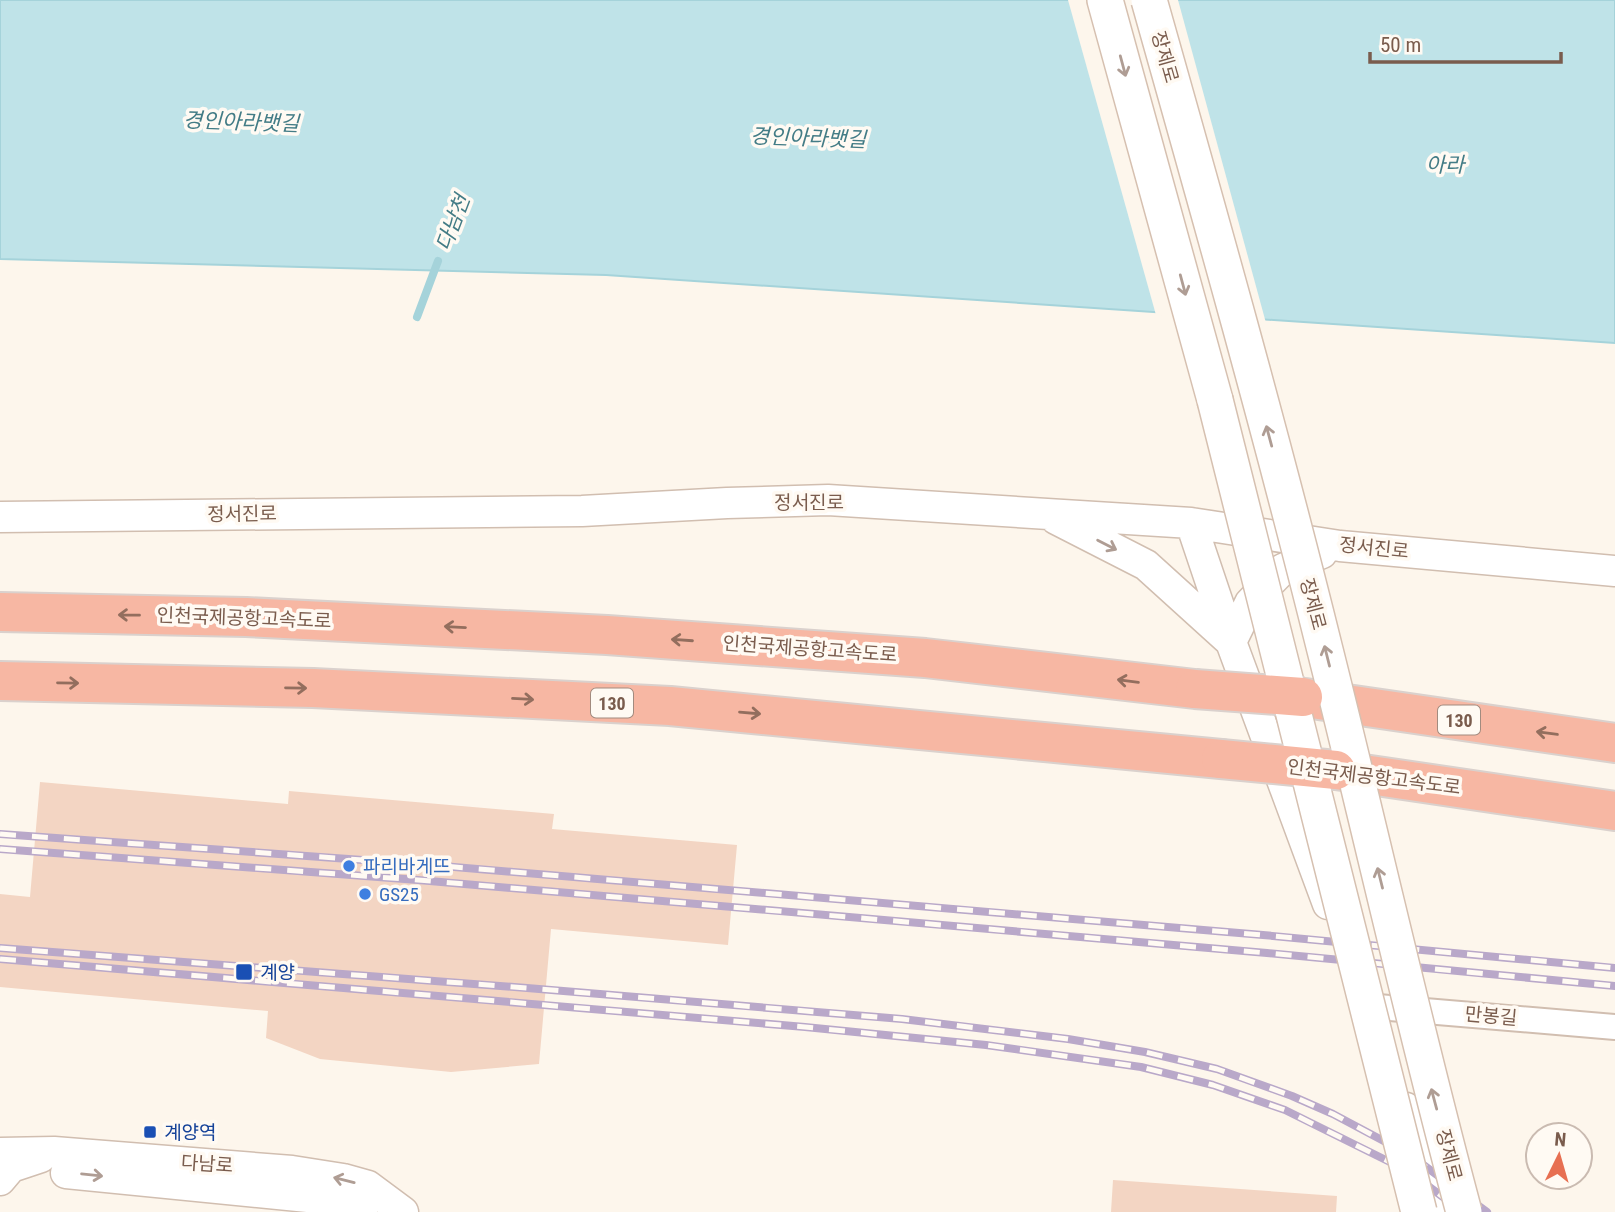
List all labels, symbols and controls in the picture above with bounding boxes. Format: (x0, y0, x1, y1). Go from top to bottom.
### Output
scale bar (1370, 21, 1561, 65)
street label: 장제로 (1147, 29, 1183, 85)
text: 50 m (1380, 33, 1421, 57)
one-way arrow (1117, 54, 1130, 77)
water label: 경인아라뱃길 (183, 108, 301, 136)
water label: 경인아라뱃길 (750, 124, 868, 152)
water label: 아라 (1426, 153, 1467, 177)
water label: 다남천 (431, 189, 476, 254)
one-way arrow (1178, 274, 1191, 296)
one-way arrow (1262, 426, 1275, 448)
street label: 정서진로 (774, 491, 844, 514)
street label: 정서진로 (207, 502, 277, 526)
street label: 정서진로 (1338, 533, 1410, 563)
one-way arrow (1096, 539, 1117, 553)
street label: 장제로 (1295, 576, 1331, 632)
street label: 인천국제공항고속도로 (156, 603, 332, 633)
one-way arrow (118, 608, 141, 621)
one-way arrow (443, 621, 466, 634)
street label: 인천국제공항고속도로 (722, 631, 898, 667)
one-way arrow (671, 633, 693, 646)
one-way arrow (1320, 646, 1333, 668)
one-way arrow (1117, 674, 1140, 687)
one-way arrow (56, 676, 79, 689)
one-way arrow (284, 681, 307, 694)
road number: 130 (591, 688, 633, 718)
one-way arrow (511, 692, 534, 705)
road number: 130 (1438, 706, 1480, 734)
one-way arrow (738, 707, 761, 720)
one-way arrow (1537, 726, 1559, 739)
street label: 인천국제공항고속도로 (1286, 755, 1462, 799)
place label: 파리바게뜨 (363, 855, 450, 878)
marker: 파리바게뜨 (341, 858, 357, 874)
one-way arrow (1373, 867, 1386, 890)
place label: GS25 (379, 883, 419, 906)
marker: GS25 (357, 886, 373, 902)
place label: 계양 (260, 961, 295, 984)
marker: 계양 (234, 962, 254, 982)
street label: 만봉길 (1464, 1002, 1518, 1030)
one-way arrow (1427, 1088, 1440, 1111)
place label: 계양역 (164, 1121, 216, 1144)
north arrow (1524, 1121, 1594, 1191)
marker: 계양역 (142, 1124, 158, 1140)
street label: 장제로 (1431, 1127, 1467, 1183)
text: N (1554, 1128, 1567, 1152)
street label: 다남로 (180, 1151, 234, 1177)
one-way arrow (80, 1169, 103, 1182)
one-way arrow (334, 1173, 356, 1186)

